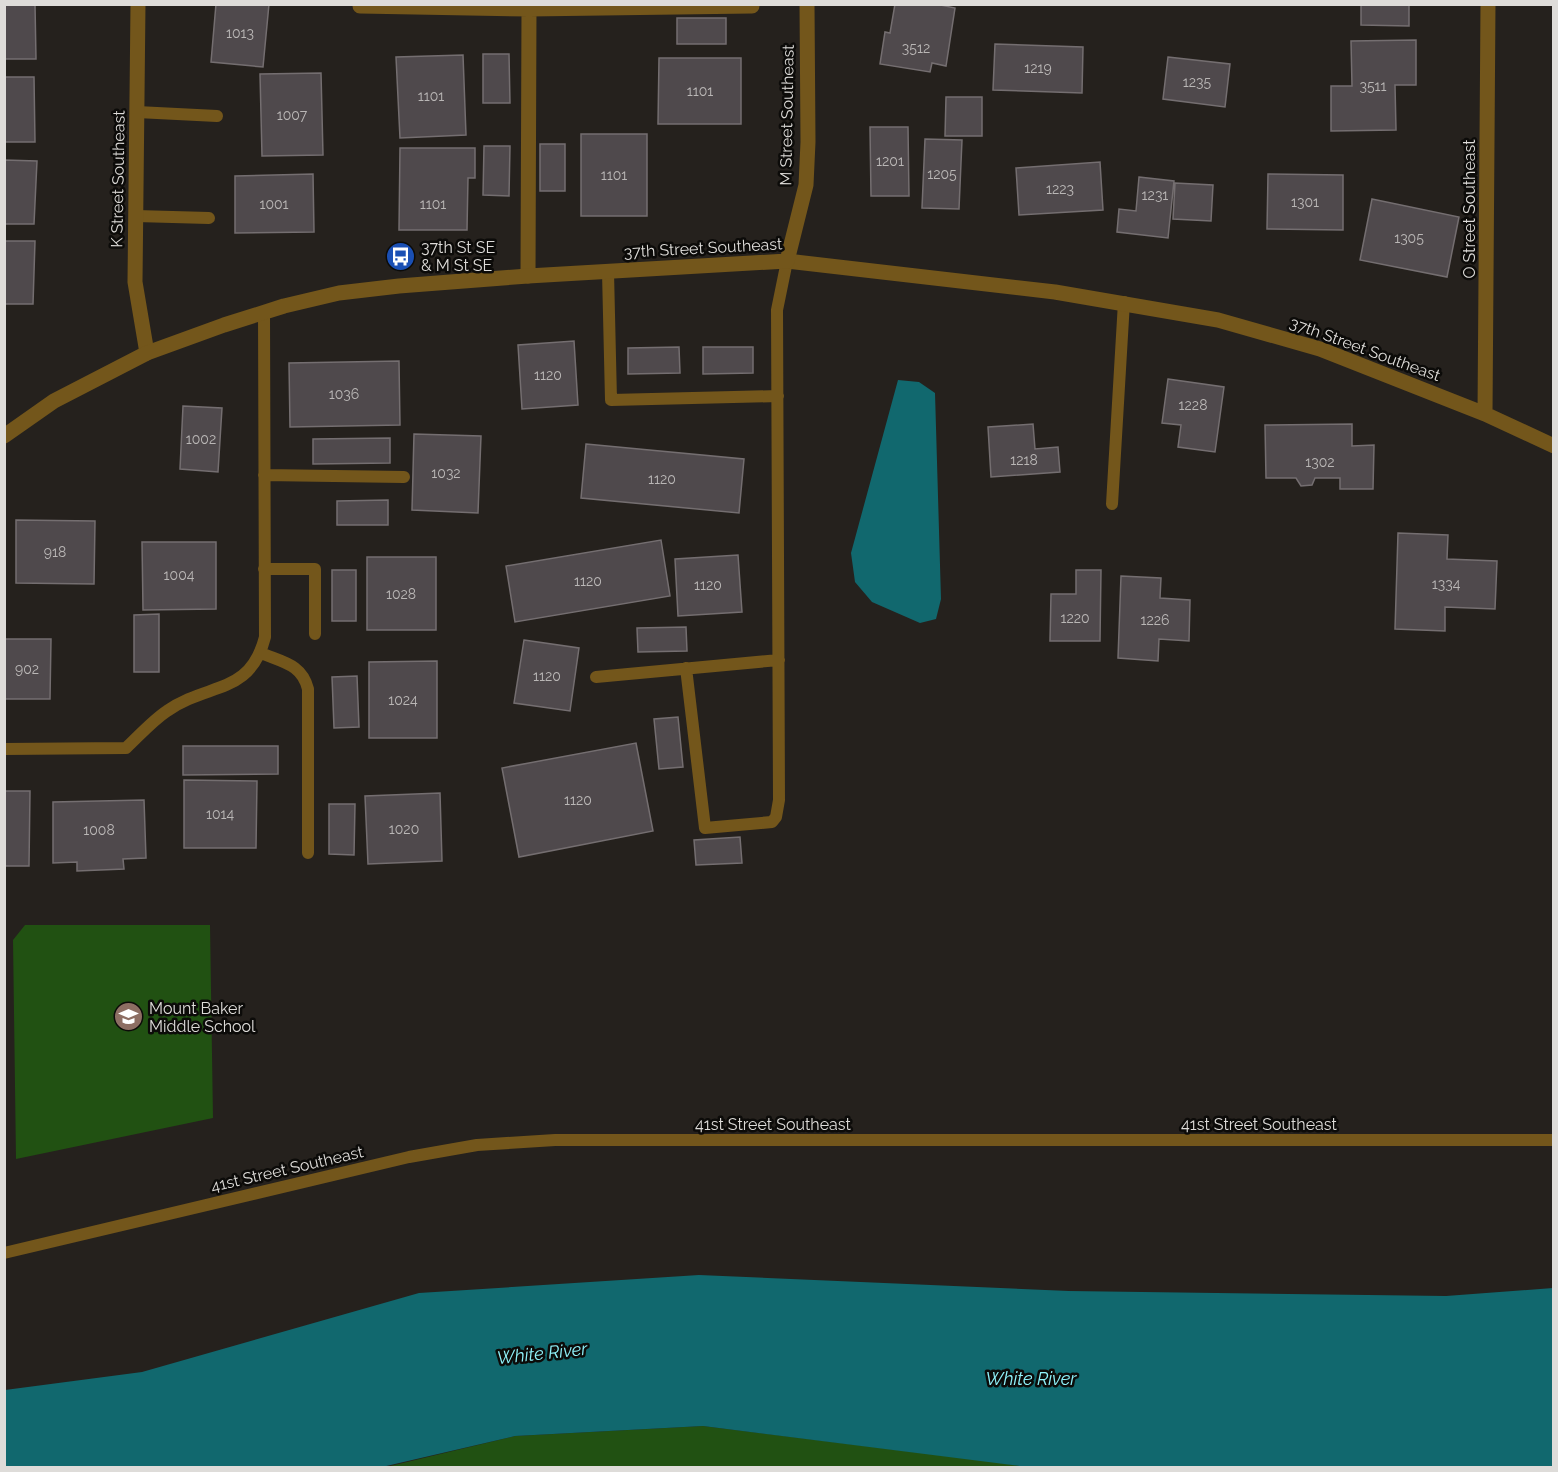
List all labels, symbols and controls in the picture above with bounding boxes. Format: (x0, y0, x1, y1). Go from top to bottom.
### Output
house number: 1013 (226, 25, 254, 41)
house number: 3512 (902, 40, 930, 56)
street label: M Street Southeast (776, 44, 798, 186)
house number: 1219 (1024, 60, 1052, 76)
house number: 1235 (1183, 74, 1212, 90)
house number: 3511 (1359, 78, 1387, 94)
house number: 1101 (687, 83, 713, 99)
house number: 1101 (418, 88, 444, 104)
house number: 1007 (277, 107, 308, 123)
street label: K Street Southeast (107, 110, 129, 248)
street label: O Street Southeast (1460, 139, 1479, 279)
house number: 1201 (876, 153, 904, 169)
house number: 1205 (927, 166, 957, 182)
house number: 1101 (601, 167, 627, 183)
house number: 1223 (1046, 181, 1074, 197)
house number: 1231 (1142, 187, 1168, 203)
house number: 1301 (1291, 194, 1319, 210)
house number: 1001 (259, 196, 289, 212)
house number: 1101 (420, 196, 446, 212)
house number: 1305 (1394, 230, 1424, 246)
street label: 37th Street Southeast (623, 234, 783, 262)
place label: 37th St SE & M St SE (421, 238, 496, 275)
bus stop icon: 37th St SE & M St SE (384, 240, 416, 272)
street label: 37th Street Southeast (1287, 313, 1443, 385)
house number: 1120 (534, 367, 562, 383)
house number: 1036 (329, 386, 359, 402)
house number: 1228 (1179, 397, 1207, 413)
house number: 1002 (186, 431, 216, 447)
house number: 1218 (1010, 452, 1038, 468)
house number: 1302 (1305, 454, 1335, 470)
house number: 1032 (431, 465, 461, 481)
house number: 1120 (648, 471, 676, 487)
house number: 918 (44, 544, 66, 560)
house number: 1004 (164, 567, 195, 583)
house number: 1120 (574, 573, 602, 589)
house number: 1334 (1432, 576, 1461, 592)
house number: 1120 (694, 577, 722, 593)
house number: 1028 (386, 586, 416, 602)
house number: 1220 (1060, 610, 1090, 626)
house number: 1226 (1140, 612, 1170, 628)
house number: 902 (15, 661, 39, 677)
house number: 1120 (533, 668, 561, 684)
house number: 1024 (388, 692, 418, 708)
house number: 1120 (564, 792, 592, 808)
house number: 1014 (206, 806, 234, 822)
house number: 1020 (389, 821, 419, 837)
house number: 1008 (83, 822, 115, 838)
place label: Mount Baker Middle School (149, 999, 256, 1036)
school or university icon: Mount Baker Middle School (112, 1001, 144, 1033)
street label: 41st Street Southeast (695, 1115, 852, 1134)
street label: 41st Street Southeast (1181, 1115, 1338, 1134)
street label: 41st Street Southeast (209, 1142, 366, 1196)
water label: White River (496, 1338, 589, 1368)
water label: White River (985, 1368, 1077, 1389)

